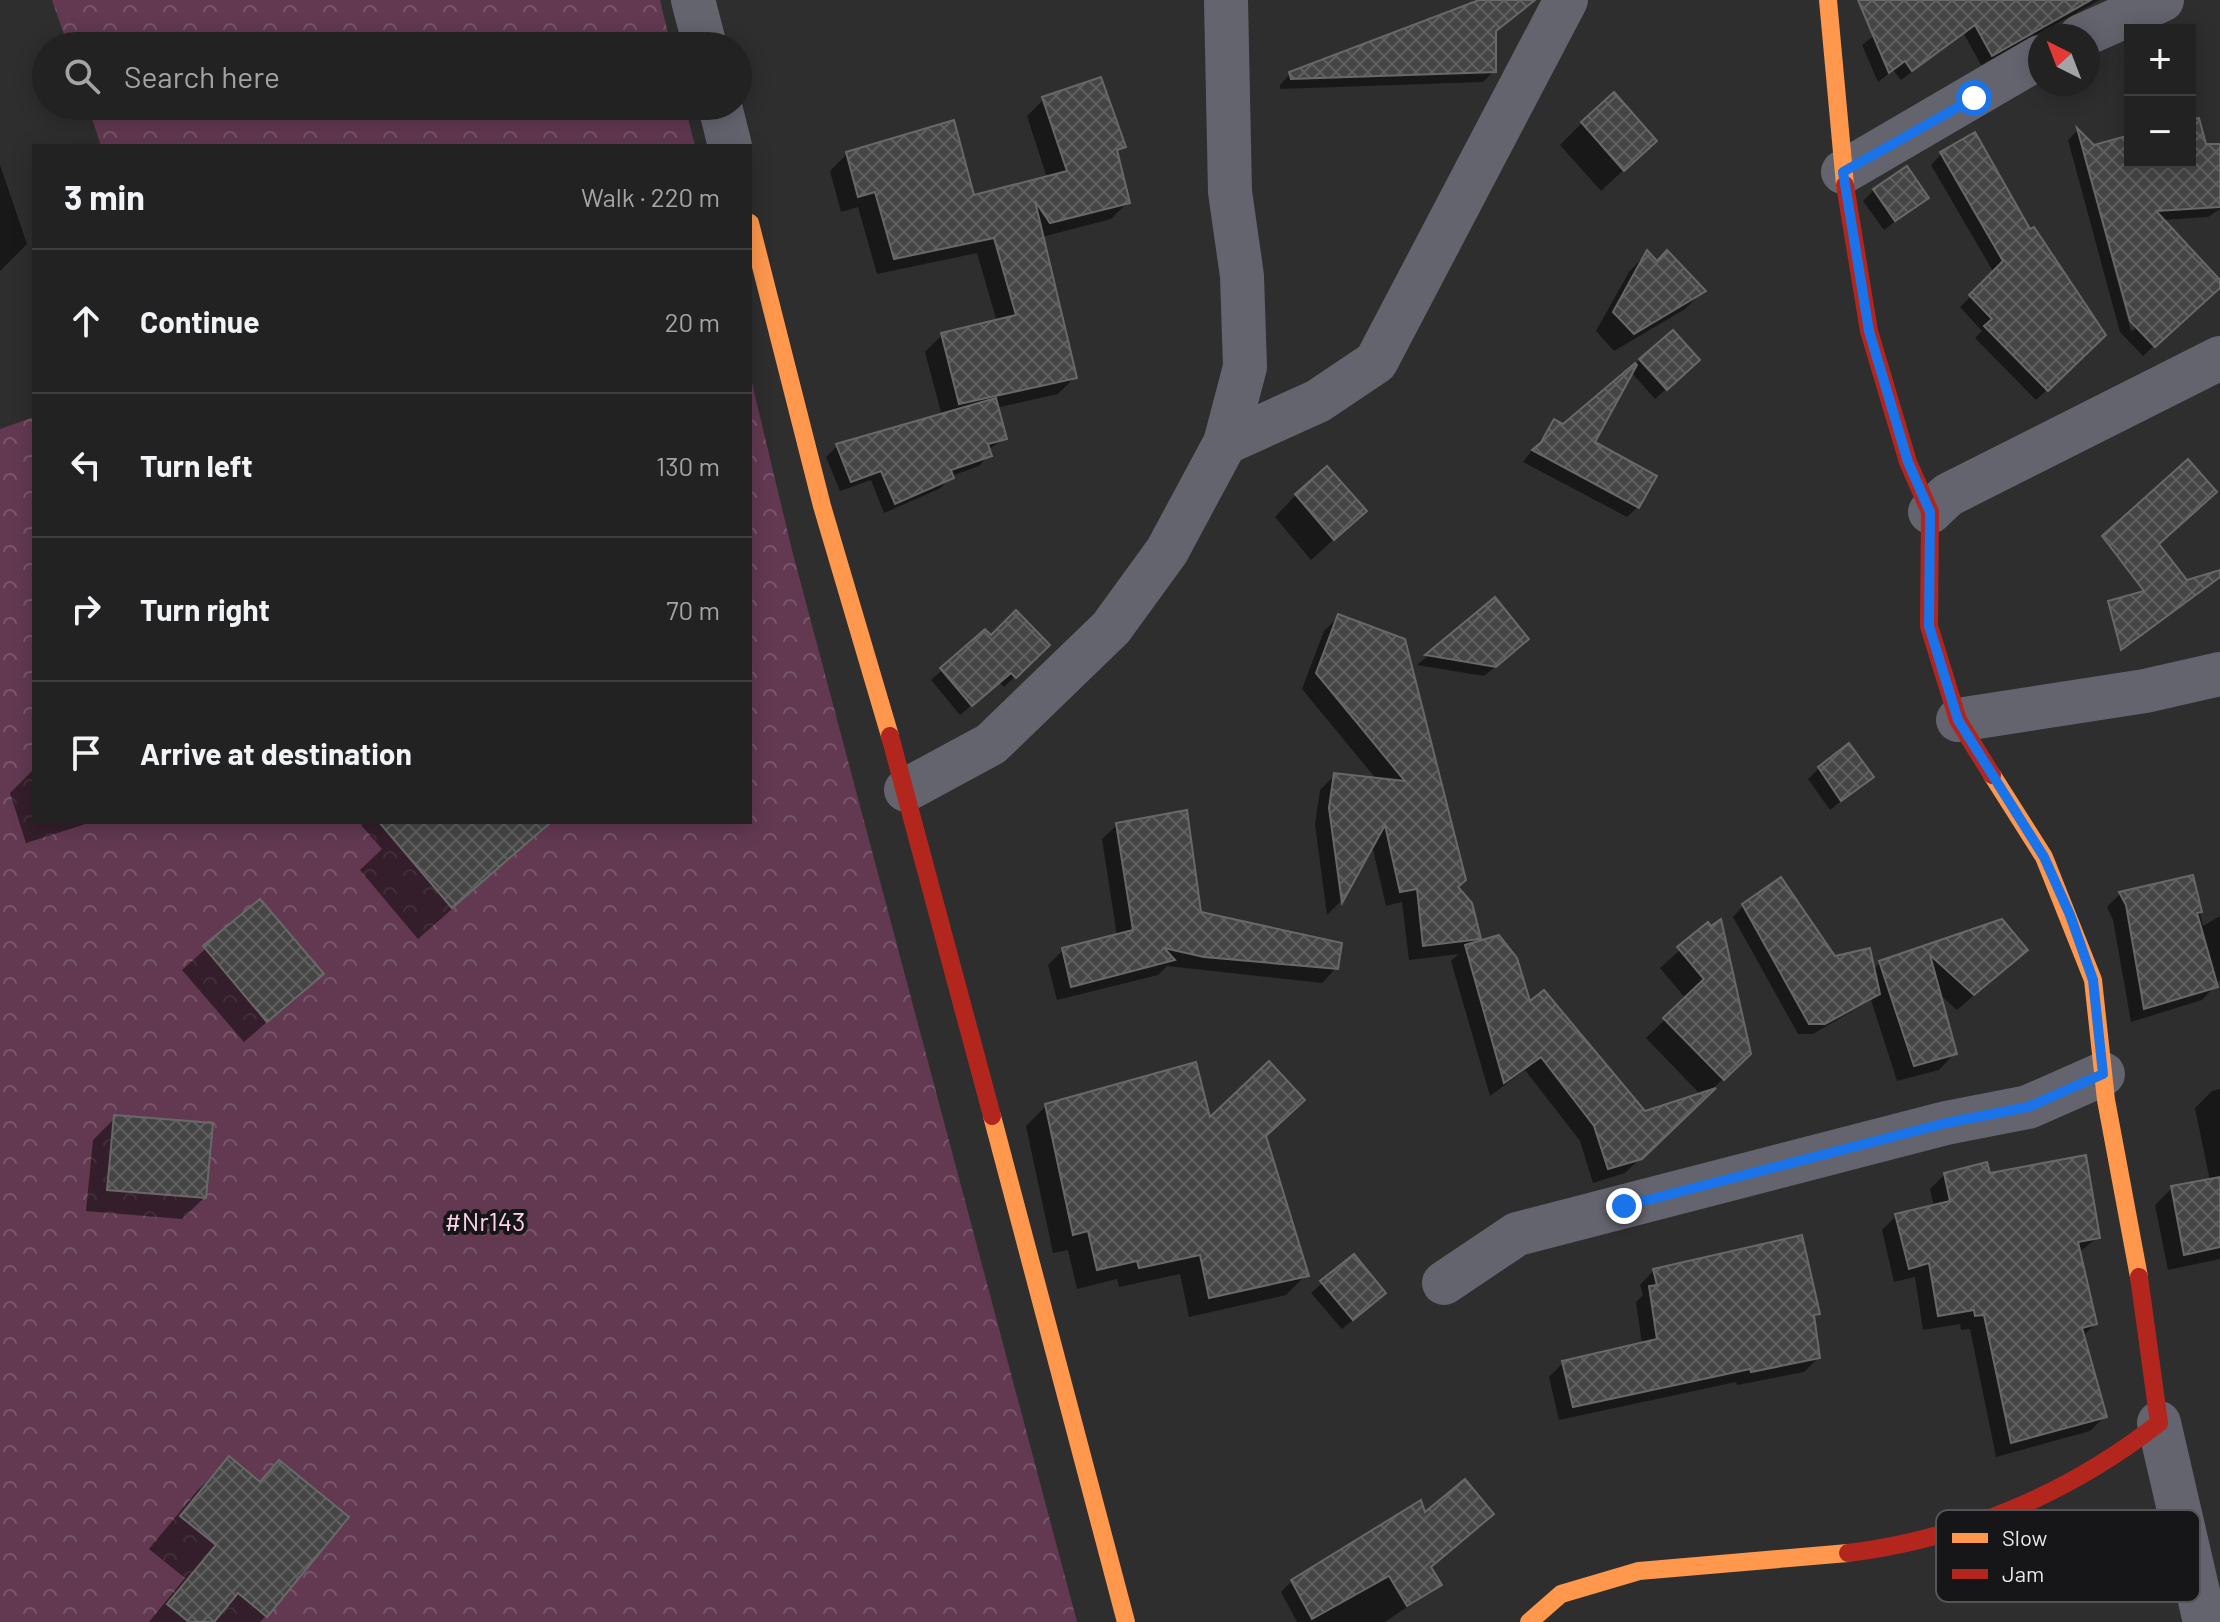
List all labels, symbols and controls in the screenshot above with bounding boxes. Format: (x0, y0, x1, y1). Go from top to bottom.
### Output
north arrow (2028, 24, 2100, 96)
map controls (2124, 24, 2196, 168)
button: + (2124, 24, 2196, 96)
search box (32, 32, 752, 120)
icon: search (60, 54, 104, 98)
text: Search here (124, 58, 280, 94)
route start (1956, 80, 1992, 116)
button: − (2124, 96, 2196, 168)
text: 3 min (64, 176, 145, 217)
text: Walk · 220 m (581, 181, 720, 212)
icon: ahead (64, 299, 108, 343)
text: Continue (140, 303, 260, 339)
text: 20 m (665, 306, 720, 337)
icon: left (64, 443, 108, 487)
text: Turn left (140, 447, 253, 483)
text: 130 m (656, 450, 720, 481)
icon: right (64, 587, 108, 631)
text: Turn right (140, 591, 270, 627)
text: 70 m (666, 594, 720, 625)
icon: arrive (64, 731, 108, 775)
text: Arrive at destination (140, 735, 412, 771)
route end (1606, 1188, 1642, 1224)
park label: #Nr143 (445, 1205, 526, 1236)
legend (1936, 1510, 2200, 1602)
text: Slow (2002, 1524, 2047, 1550)
text: Jam (2002, 1560, 2044, 1586)

